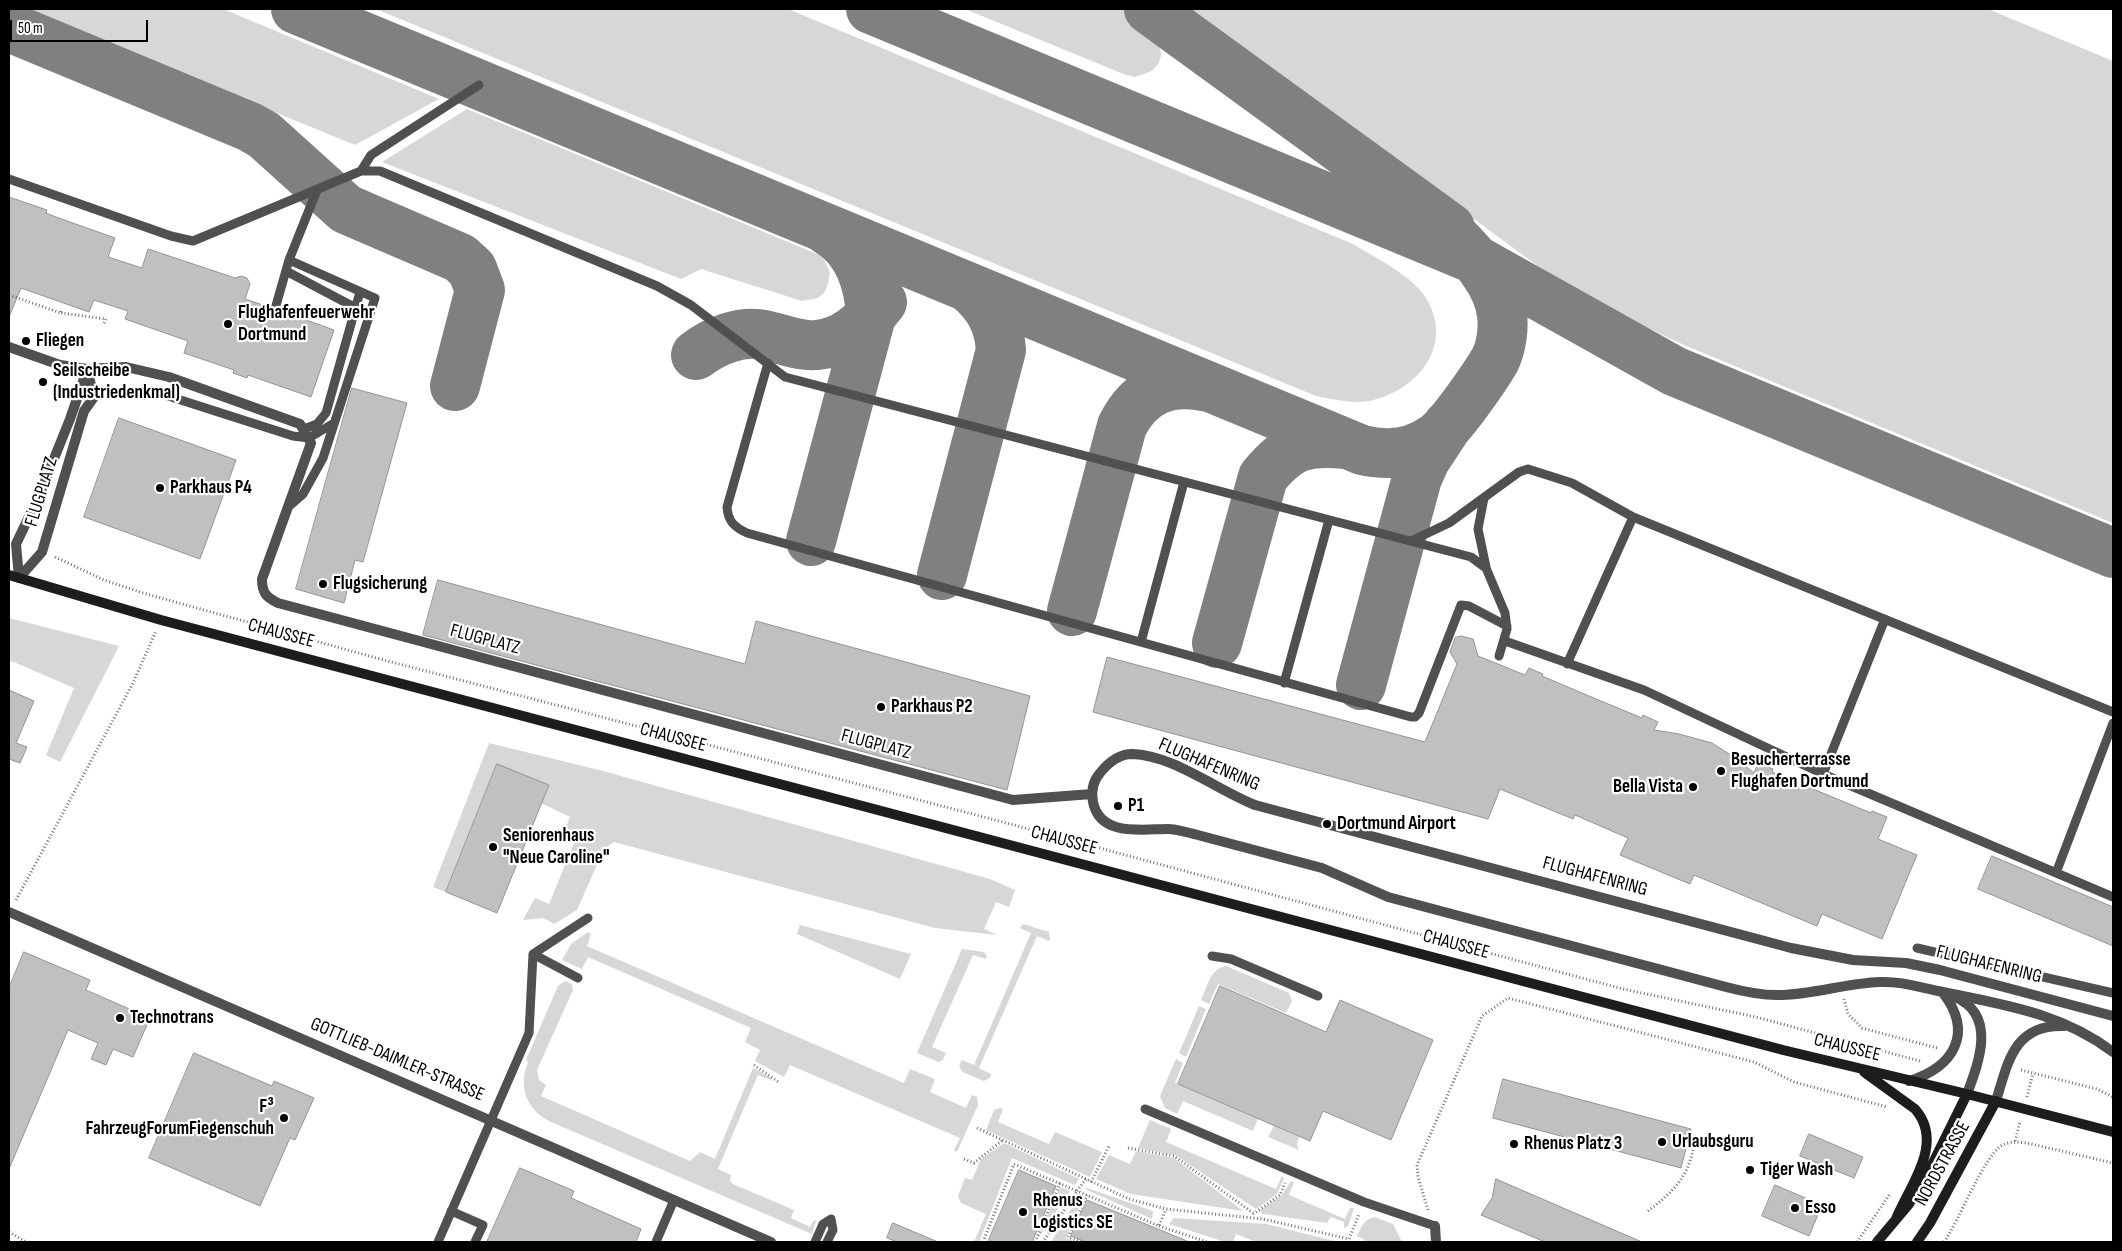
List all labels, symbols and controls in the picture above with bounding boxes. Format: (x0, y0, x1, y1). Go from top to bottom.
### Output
scale bar (12, 10, 150, 42)
text: 50 m (18, 19, 43, 38)
place label: Flughafenfeuerwehr Dortmund (238, 302, 375, 346)
marker: Flughafenfeuerwehr Dortmund (222, 318, 234, 330)
place label: Fliegen (36, 330, 84, 352)
marker: Fliegen (20, 335, 32, 347)
place label: Seilscheibe (Industriedenkmal) (53, 360, 180, 404)
marker: Seilscheibe (Industriedenkmal) (37, 376, 49, 388)
street label: FLUGPLATZ (21, 455, 63, 529)
place label: Parkhaus P4 (170, 477, 252, 499)
marker: Parkhaus P4 (154, 482, 166, 494)
place label: Flugsicherung (333, 573, 427, 595)
marker: Flugsicherung (317, 578, 329, 590)
street label: CHAUSSEE (245, 614, 317, 654)
street label: FLUGPLATZ (448, 620, 522, 660)
place label: Parkhaus P2 (891, 696, 973, 718)
marker: Parkhaus P2 (875, 701, 887, 713)
street label: CHAUSSEE (637, 718, 709, 758)
street label: FLUGPLATZ (839, 725, 913, 765)
street label: FLUGHAFENRING (1155, 733, 1263, 797)
place label: Besucherterrasse Flughafen Dortmund (1731, 749, 1869, 793)
marker: Besucherterrasse Flughafen Dortmund (1715, 765, 1727, 777)
place label: Bella Vista (1613, 776, 1683, 798)
marker: Bella Vista (1687, 781, 1699, 793)
place label: P1 (1128, 795, 1144, 817)
marker: P1 (1112, 800, 1124, 812)
place label: Dortmund Airport (1337, 813, 1456, 835)
marker: Dortmund Airport (1321, 818, 1333, 830)
street label: CHAUSSEE (1028, 821, 1100, 861)
place label: Seniorenhaus "Neue Caroline" (503, 825, 610, 869)
marker: Seniorenhaus "Neue Caroline" (487, 841, 499, 853)
street label: FLUGHAFENRING (1540, 852, 1650, 902)
street label: CHAUSSEE (1420, 925, 1492, 965)
street label: FLUGHAFENRING (1934, 941, 2044, 989)
place label: Technotrans (130, 1007, 214, 1029)
marker: Technotrans (114, 1012, 126, 1024)
street label: GOTTLIEB-DAIMLER-STRASSE (307, 1013, 487, 1107)
street label: CHAUSSEE (1811, 1029, 1883, 1067)
place label: F³ FahrzeugForumFiegenschuh (86, 1096, 274, 1140)
marker: F³ FahrzeugForumFiegenschuh (278, 1112, 290, 1124)
street label: NORDSTRASSE (1910, 1118, 1976, 1210)
place label: Urlaubsguru (1672, 1131, 1754, 1153)
place label: Rhenus Platz 3 (1524, 1133, 1622, 1155)
marker: Urlaubsguru (1656, 1136, 1668, 1148)
marker: Rhenus Platz 3 (1508, 1138, 1520, 1150)
place label: Tiger Wash (1760, 1159, 1833, 1181)
marker: Tiger Wash (1744, 1164, 1756, 1176)
place label: Rhenus Logistics SE (1033, 1190, 1113, 1234)
place label: Esso (1805, 1197, 1836, 1219)
marker: Esso (1789, 1202, 1801, 1214)
marker: Rhenus Logistics SE (1017, 1206, 1029, 1218)

